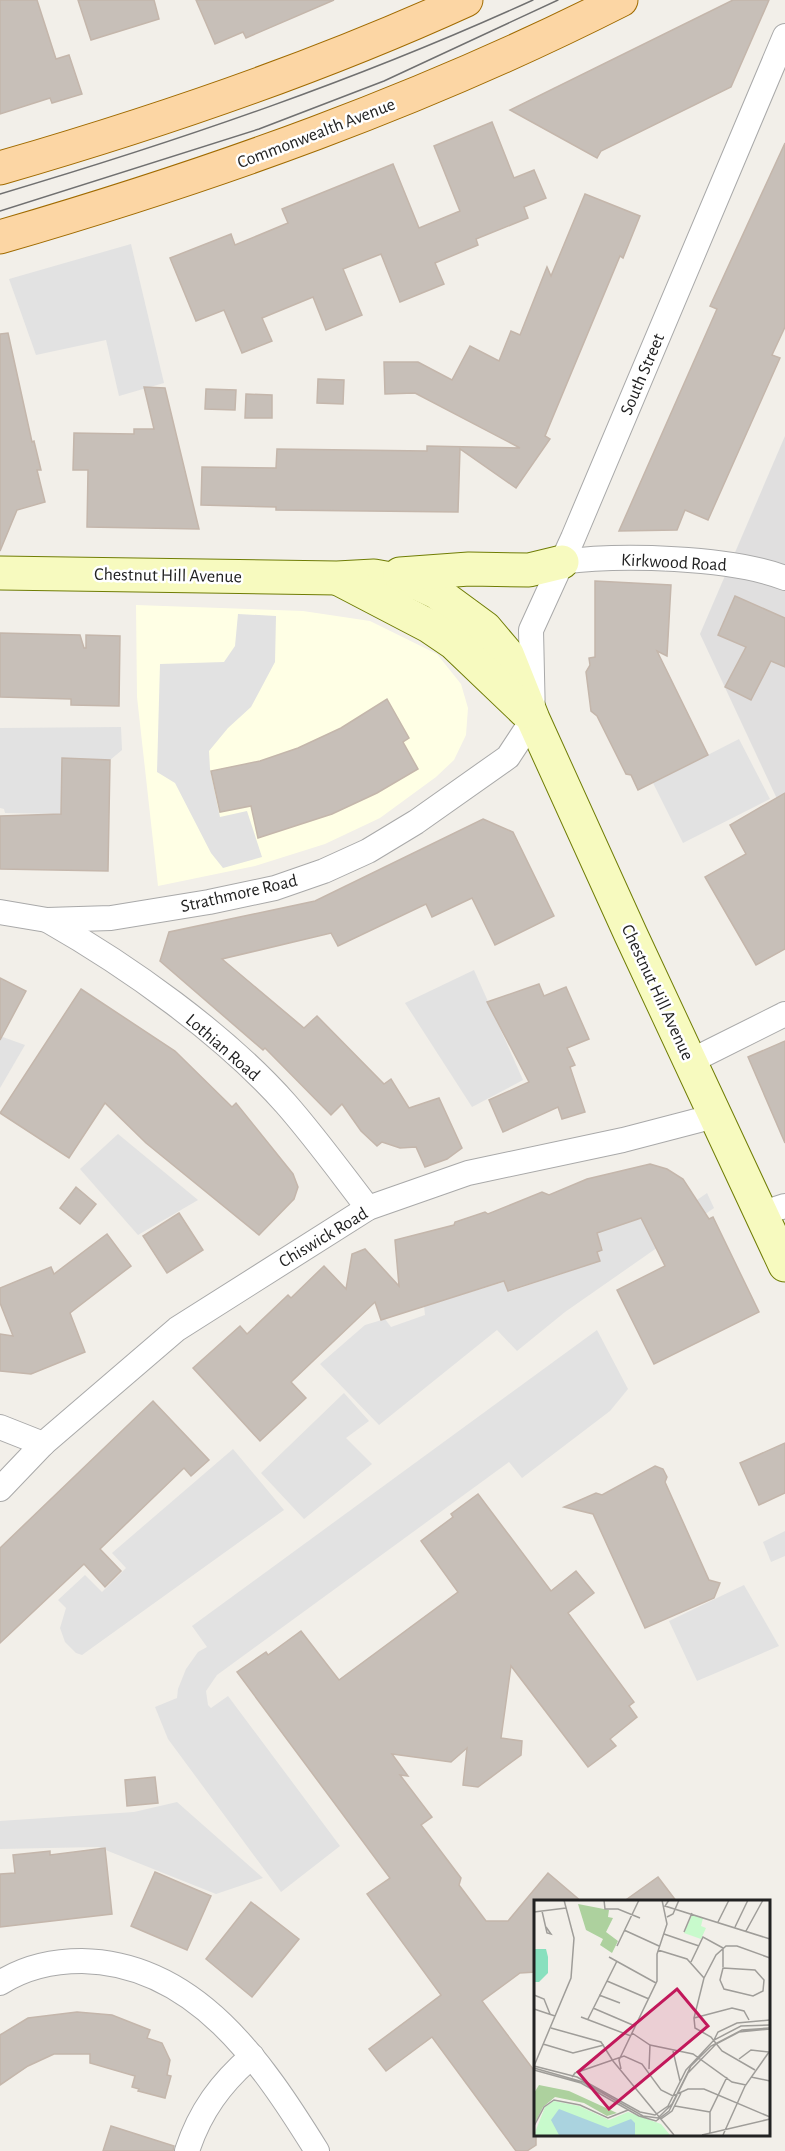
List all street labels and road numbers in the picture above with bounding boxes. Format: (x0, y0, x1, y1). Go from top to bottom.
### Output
street label: Commonwealth Avenue (235, 96, 398, 172)
street label: South Street (618, 331, 668, 418)
street label: Kirkwood Road (621, 551, 727, 575)
street label: Chestnut Hill Avenue (94, 566, 242, 586)
street label: Strathmore Road (179, 872, 299, 916)
street label: Chestnut Hill Avenue (618, 922, 696, 1063)
street label: Lothian Road (182, 1011, 263, 1085)
street label: Chiswick Road (276, 1204, 371, 1271)

